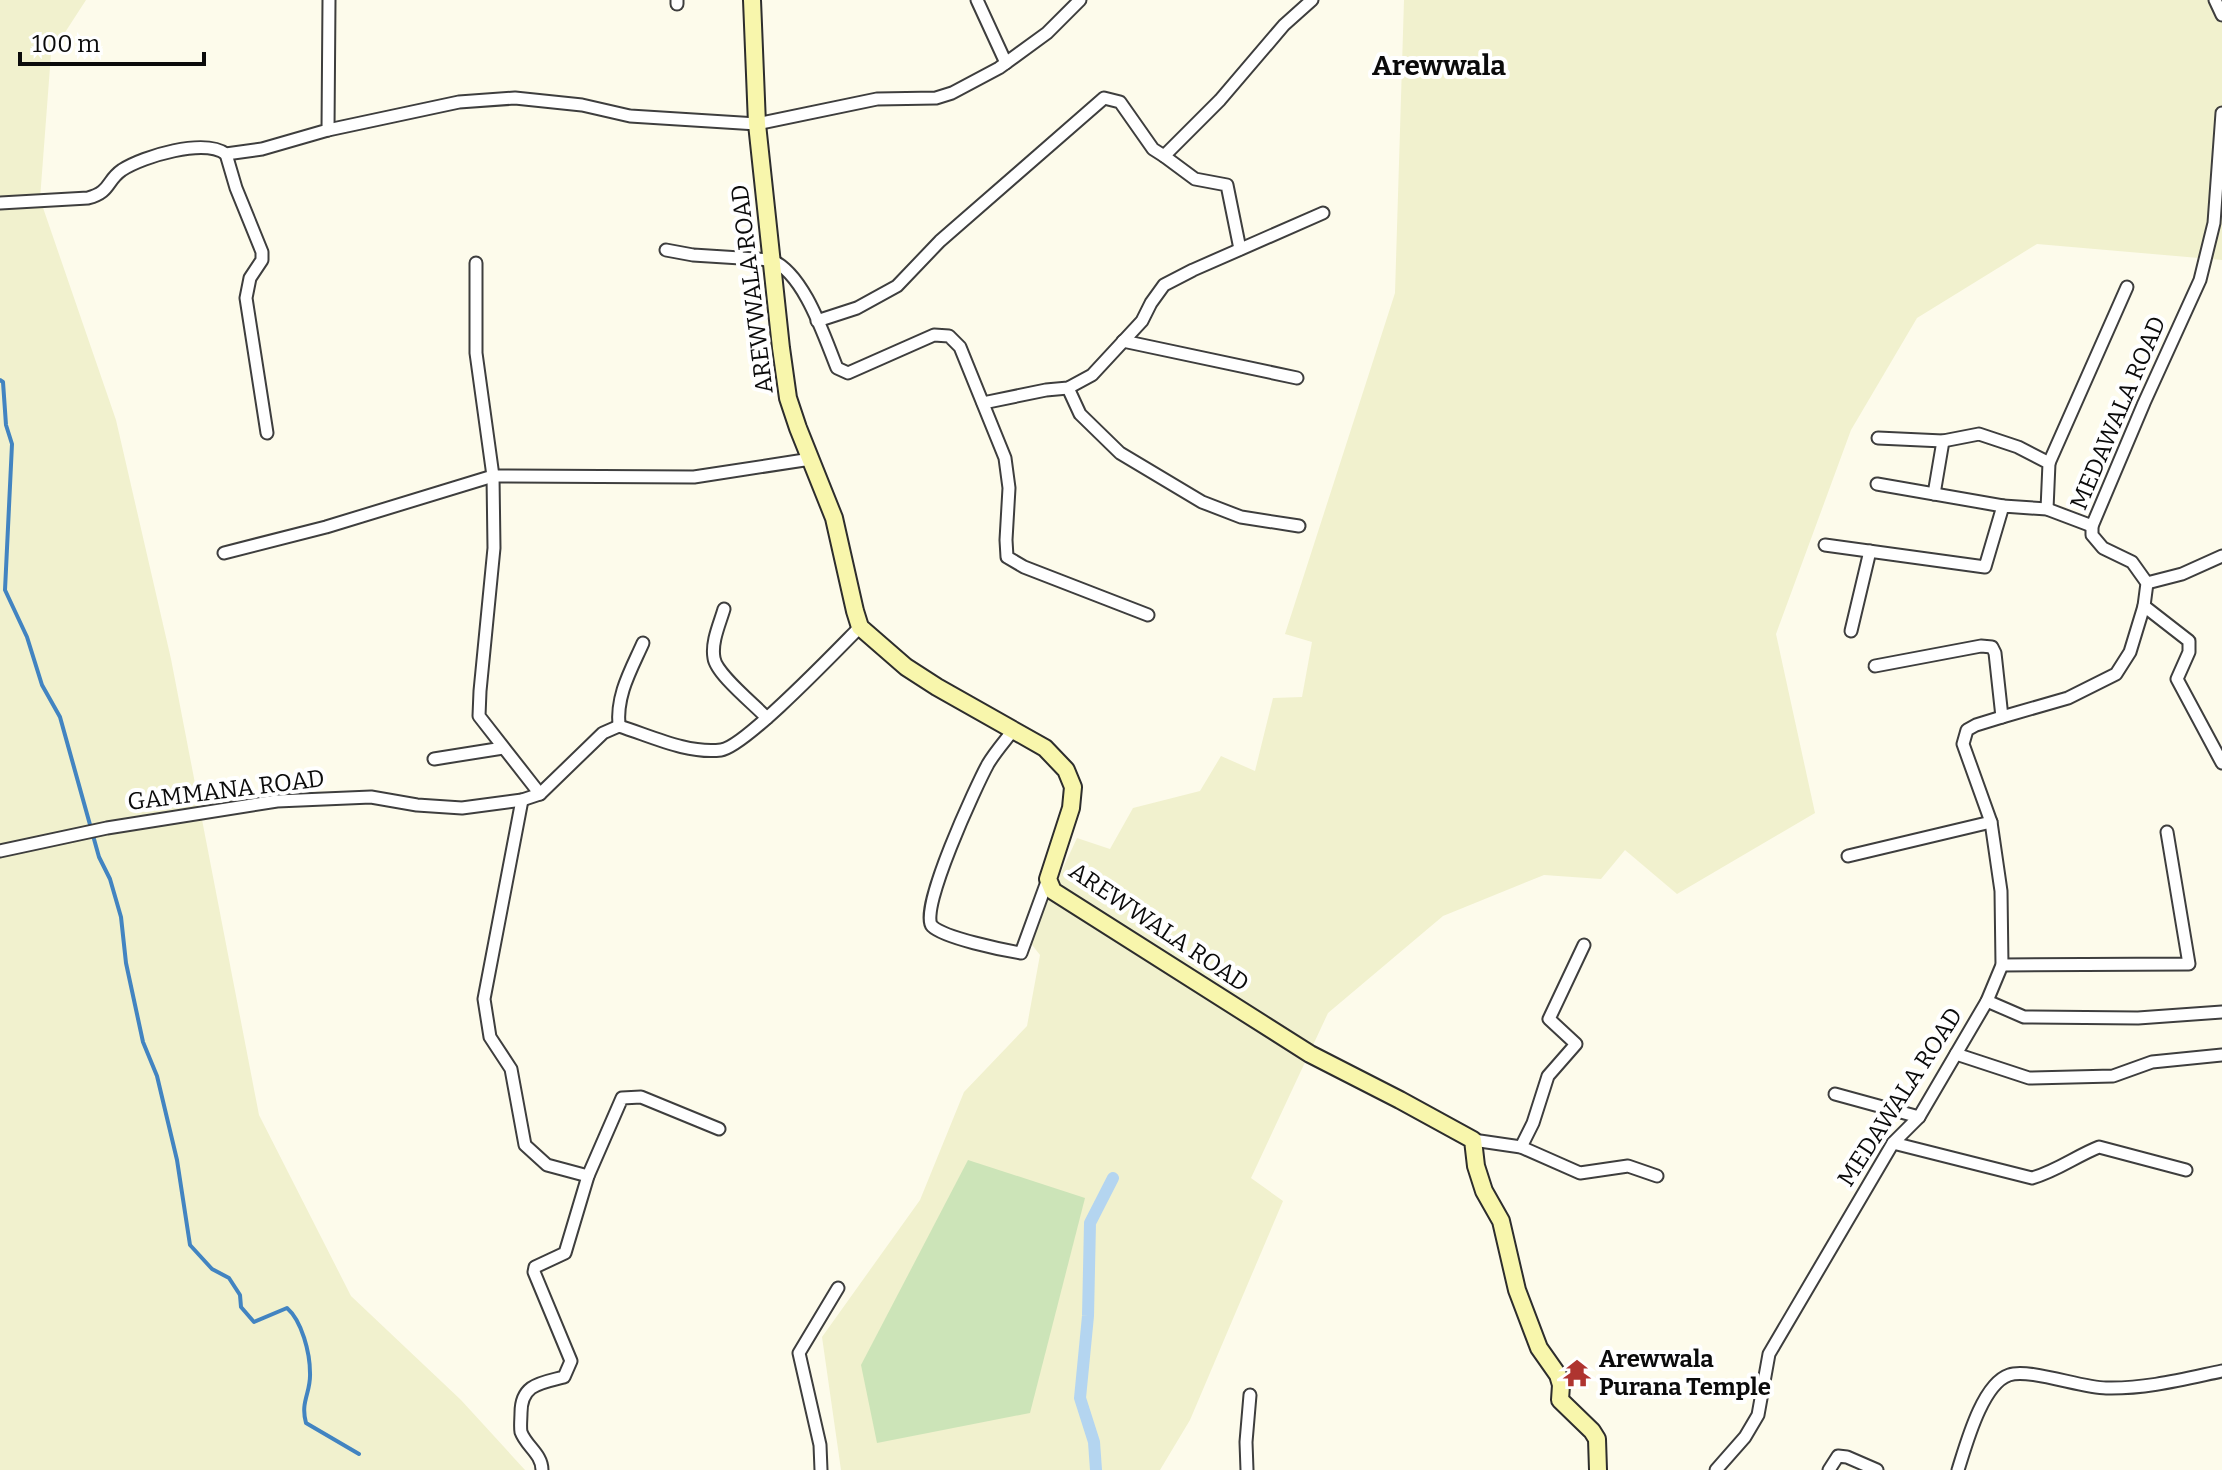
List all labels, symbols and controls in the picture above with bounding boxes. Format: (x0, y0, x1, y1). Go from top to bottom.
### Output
scale bar (20, 16, 204, 66)
text: 100 m (32, 30, 100, 58)
district label: Arewwala (1372, 49, 1506, 82)
street label: AREWWALA ROAD (725, 183, 779, 395)
street label: MEDAWALA ROAD (2065, 312, 2171, 514)
street label: GAMMANA ROAD (126, 764, 326, 816)
street label: AREWWALA ROAD (1064, 857, 1254, 997)
street label: MEDAWALA ROAD (1832, 1002, 1968, 1192)
place label: Arewwala Purana Temple (1599, 1345, 1771, 1401)
temple icon: Arewwala Purana Temple (1562, 1358, 1592, 1388)

